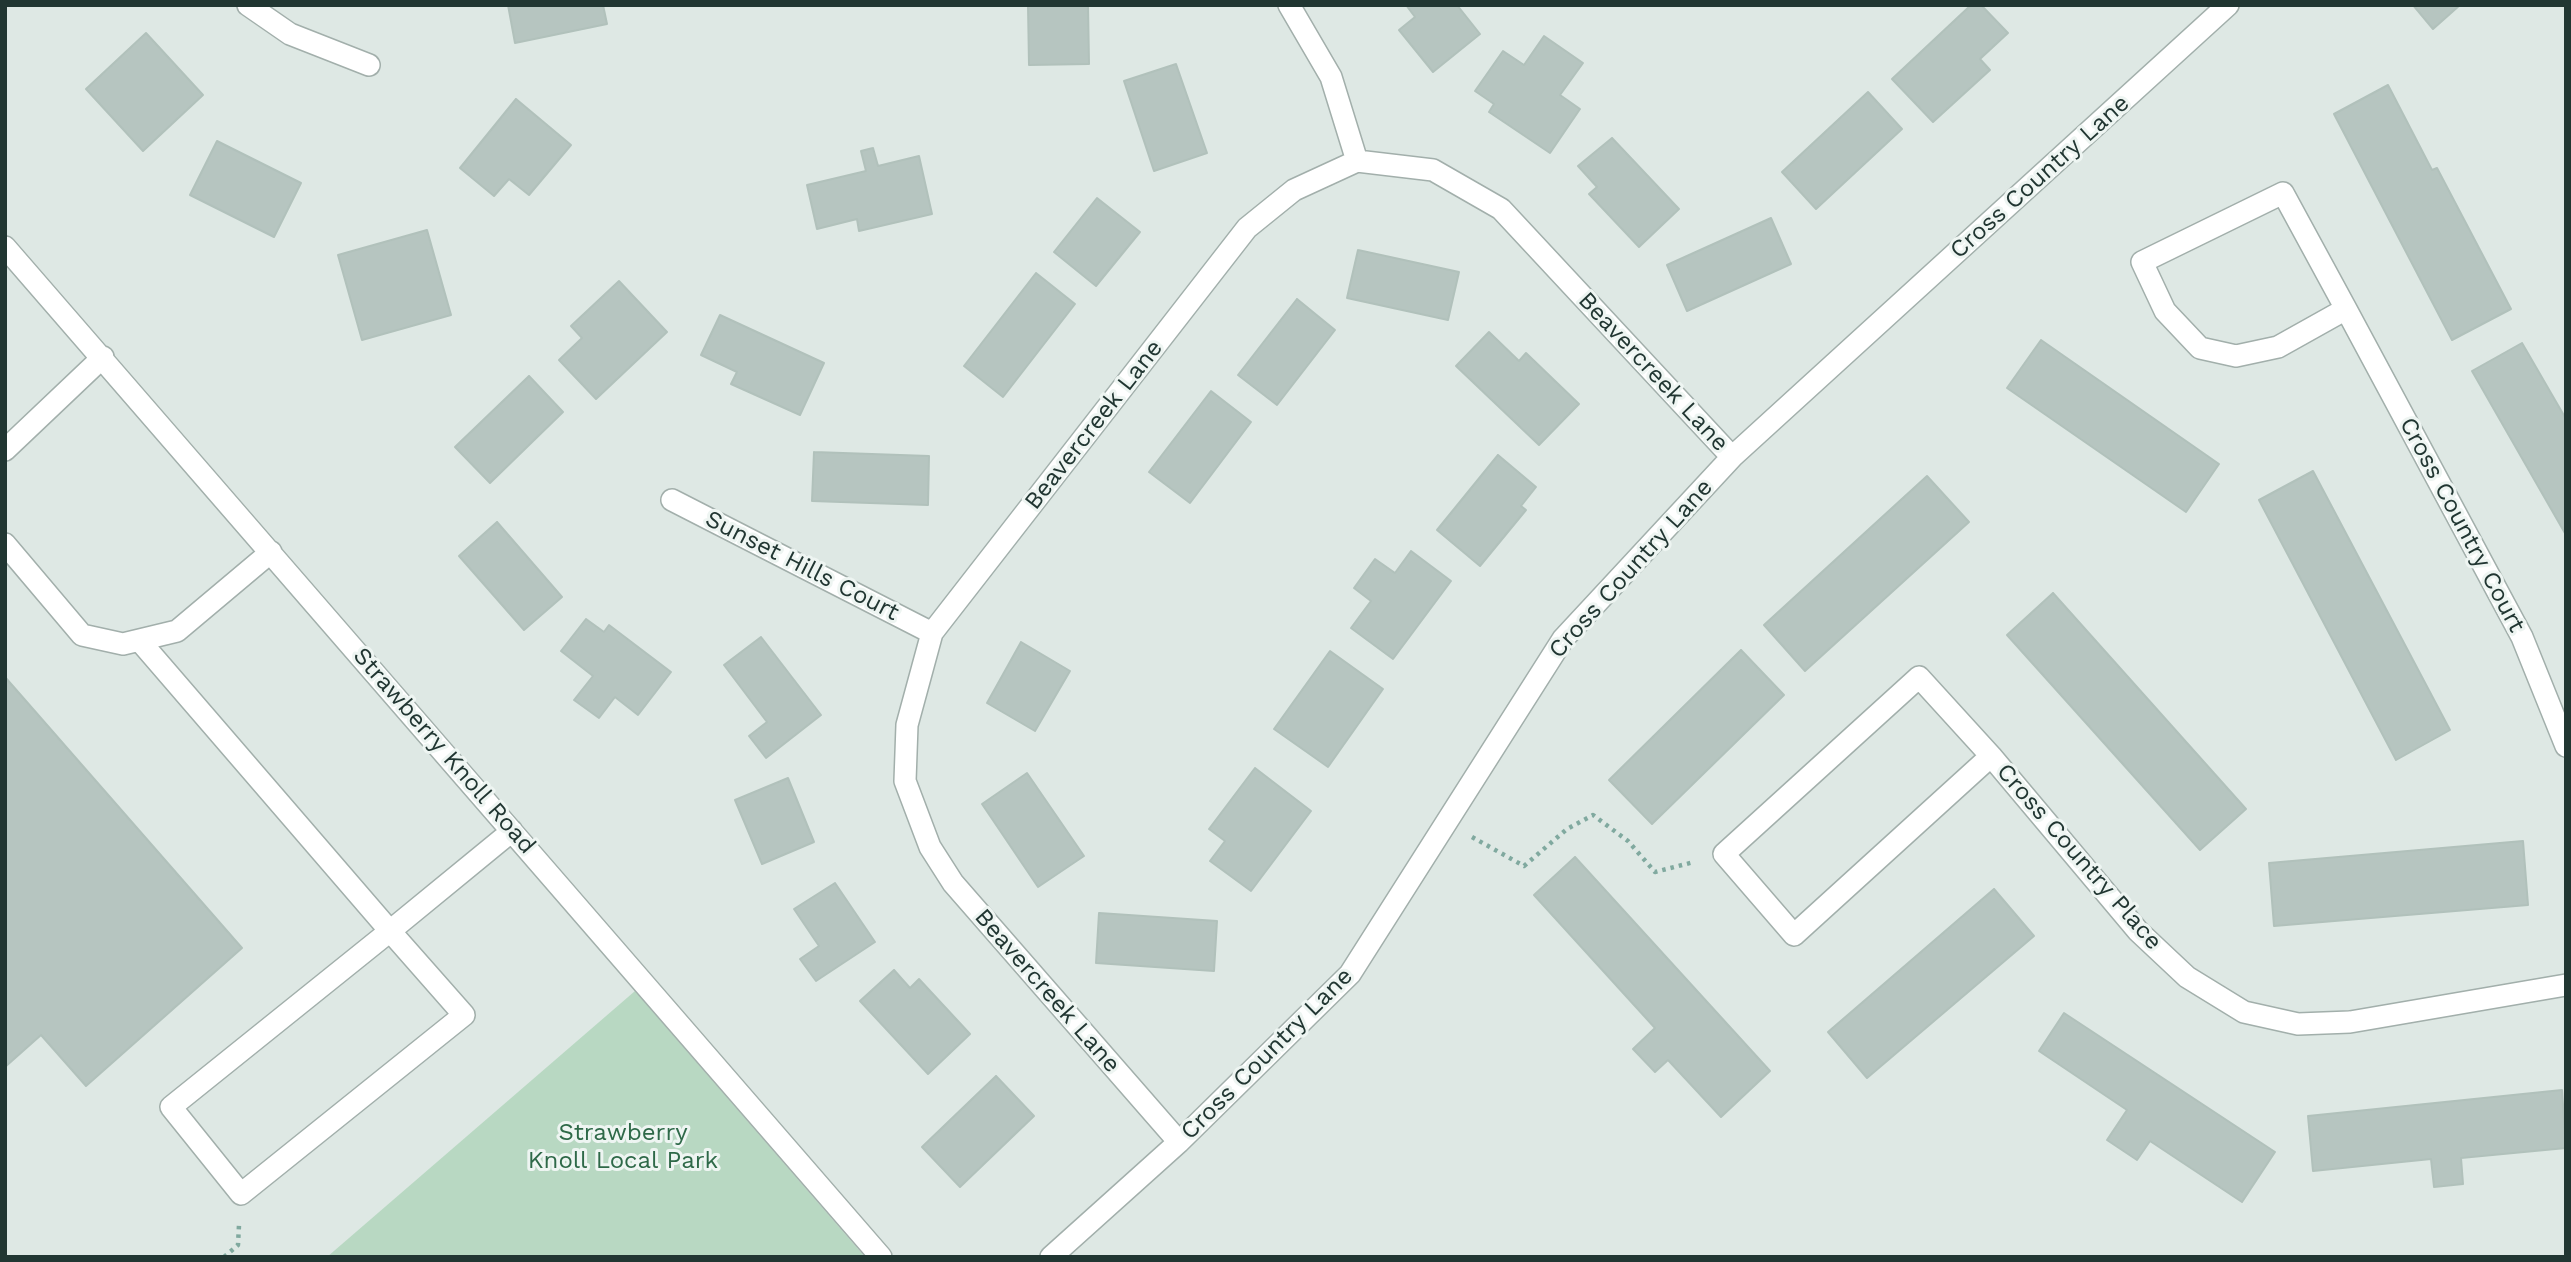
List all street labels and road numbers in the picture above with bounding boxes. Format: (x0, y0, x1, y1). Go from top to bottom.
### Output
street label: Cross Country Lane (1944, 89, 2136, 265)
street label: Beavercreek Lane (1572, 286, 1734, 458)
street label: Beavercreek Lane (1019, 334, 1169, 516)
street label: Cross Country Court (2393, 413, 2531, 637)
street label: Cross Country Lane (1543, 473, 1719, 665)
street label: Sunset Hills Court (700, 505, 904, 627)
street label: Strawberry Knoll Road (347, 642, 541, 860)
street label: Cross Country Place (1990, 758, 2168, 956)
street label: Beavercreek Lane (968, 903, 1126, 1079)
street label: Cross Country Lane (1175, 962, 1359, 1146)

